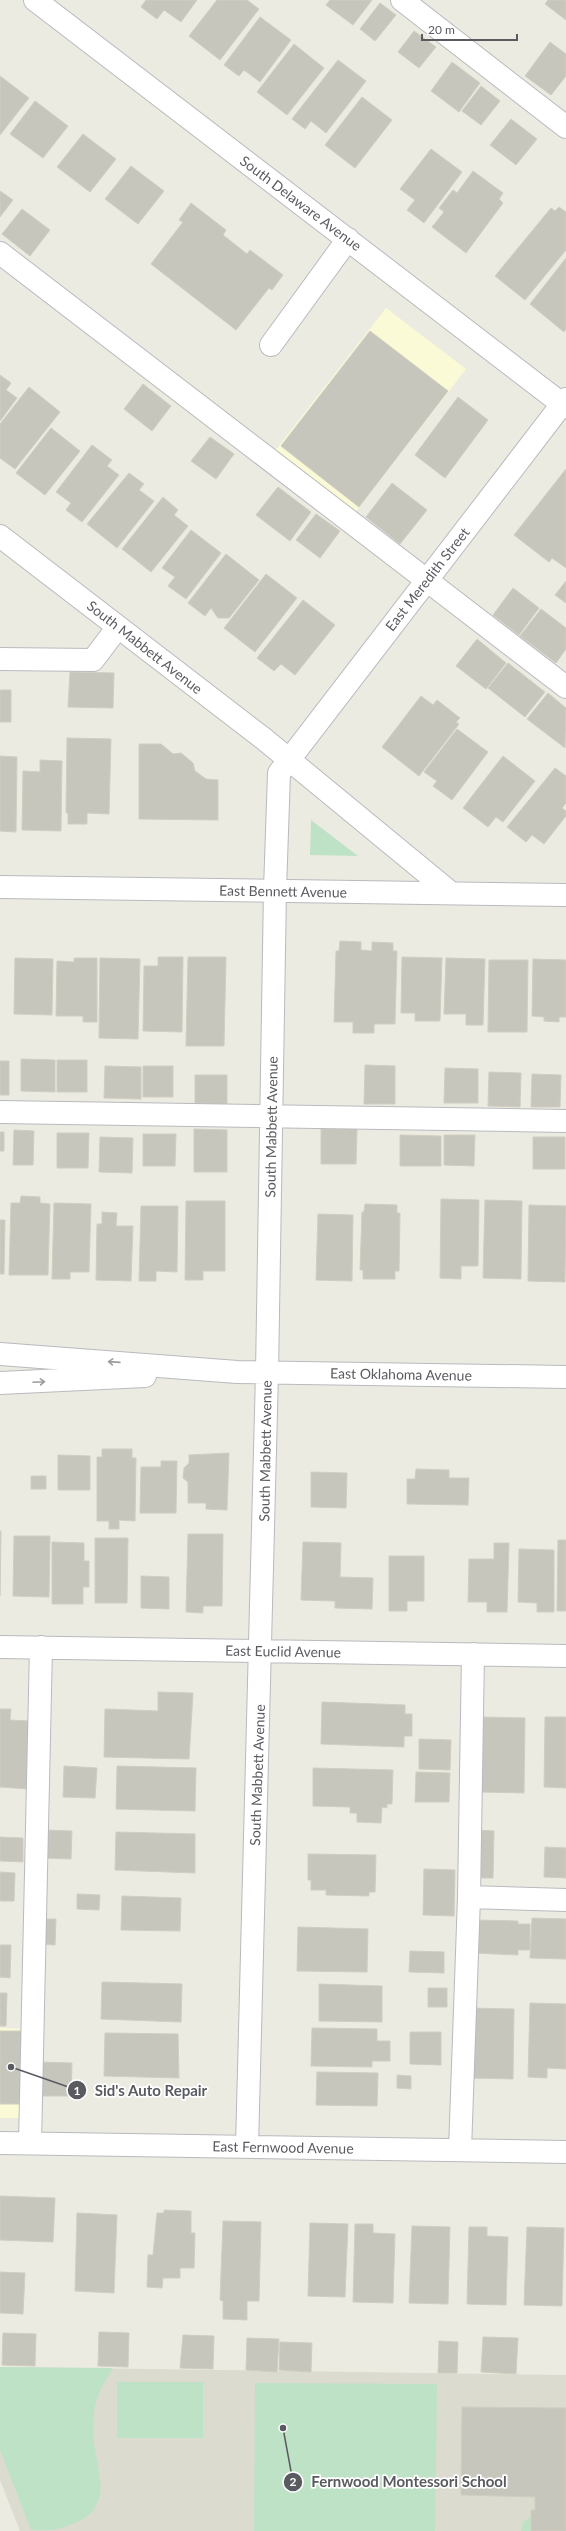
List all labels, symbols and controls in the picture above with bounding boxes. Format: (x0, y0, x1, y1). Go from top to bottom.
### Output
scale bar (422, 16, 517, 42)
text: 20 m (428, 22, 455, 37)
street label: South Delaware Avenue (237, 152, 365, 254)
street label: East Meredith Street (381, 524, 473, 634)
street label: South Mabbett Avenue (84, 597, 206, 697)
street label: East Bennett Avenue (219, 881, 347, 901)
street label: South Mabbett Avenue (261, 1056, 281, 1198)
one-way arrow (108, 1359, 121, 1366)
street label: East Oklahoma Avenue (330, 1364, 472, 1384)
one-way arrow (32, 1378, 45, 1385)
street label: South Mabbett Avenue (255, 1380, 275, 1522)
street label: East Euclid Avenue (225, 1641, 341, 1661)
street label: South Mabbett Avenue (246, 1704, 268, 1846)
callout: Sid's Auto Repair (67, 2077, 216, 2104)
text: Sid's Auto Repair (95, 2081, 208, 2099)
text: 1 (74, 2083, 81, 2098)
street label: East Fernwood Avenue (212, 2137, 354, 2157)
callout: Fernwood Montessori School (283, 2468, 514, 2495)
text: Fernwood Montessori School (311, 2472, 507, 2490)
text: 2 (290, 2474, 297, 2489)

